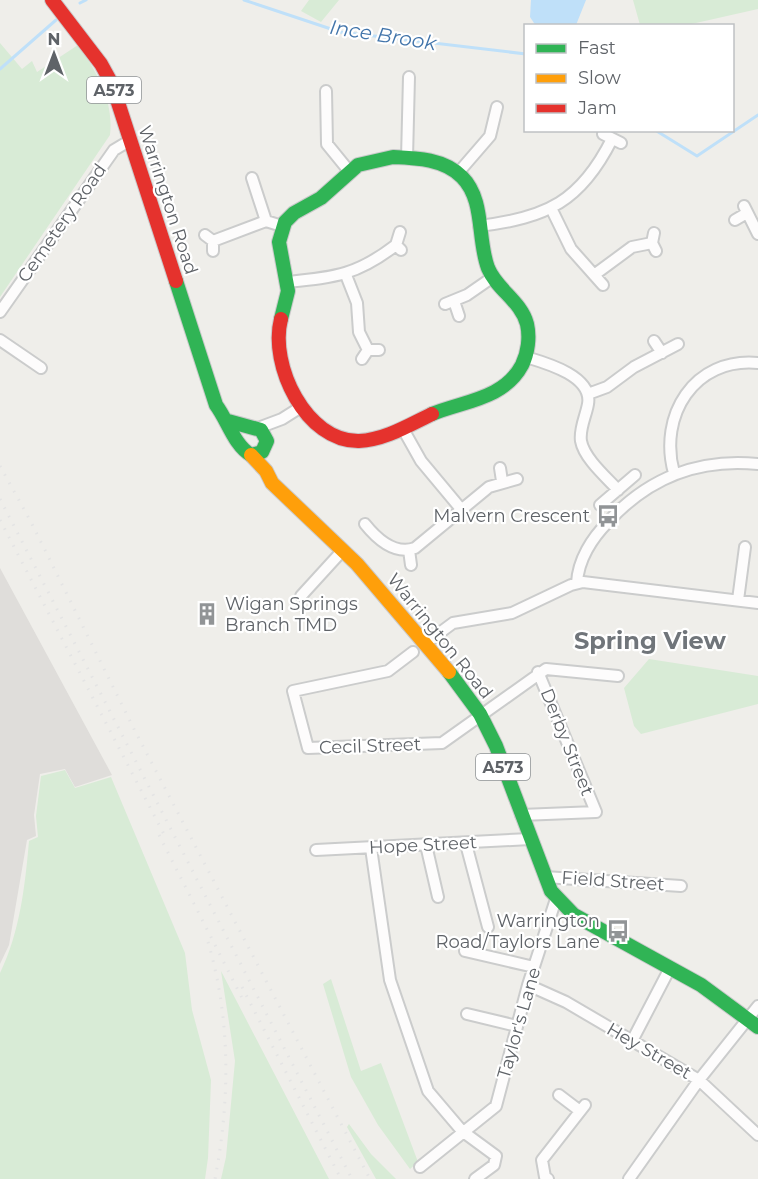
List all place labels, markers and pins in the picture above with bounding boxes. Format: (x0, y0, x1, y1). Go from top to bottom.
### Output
bus stop icon: Malvern Crescent (595, 503, 621, 529)
place label: Malvern Crescent (433, 505, 590, 527)
place label: Wigan Springs Branch TMD (225, 593, 358, 636)
building icon: Wigan Springs Branch TMD (194, 601, 220, 627)
place label: Warrington Road/Taylors Lane (435, 910, 600, 953)
bus stop icon: Warrington Road/Taylors Lane (605, 918, 631, 944)

